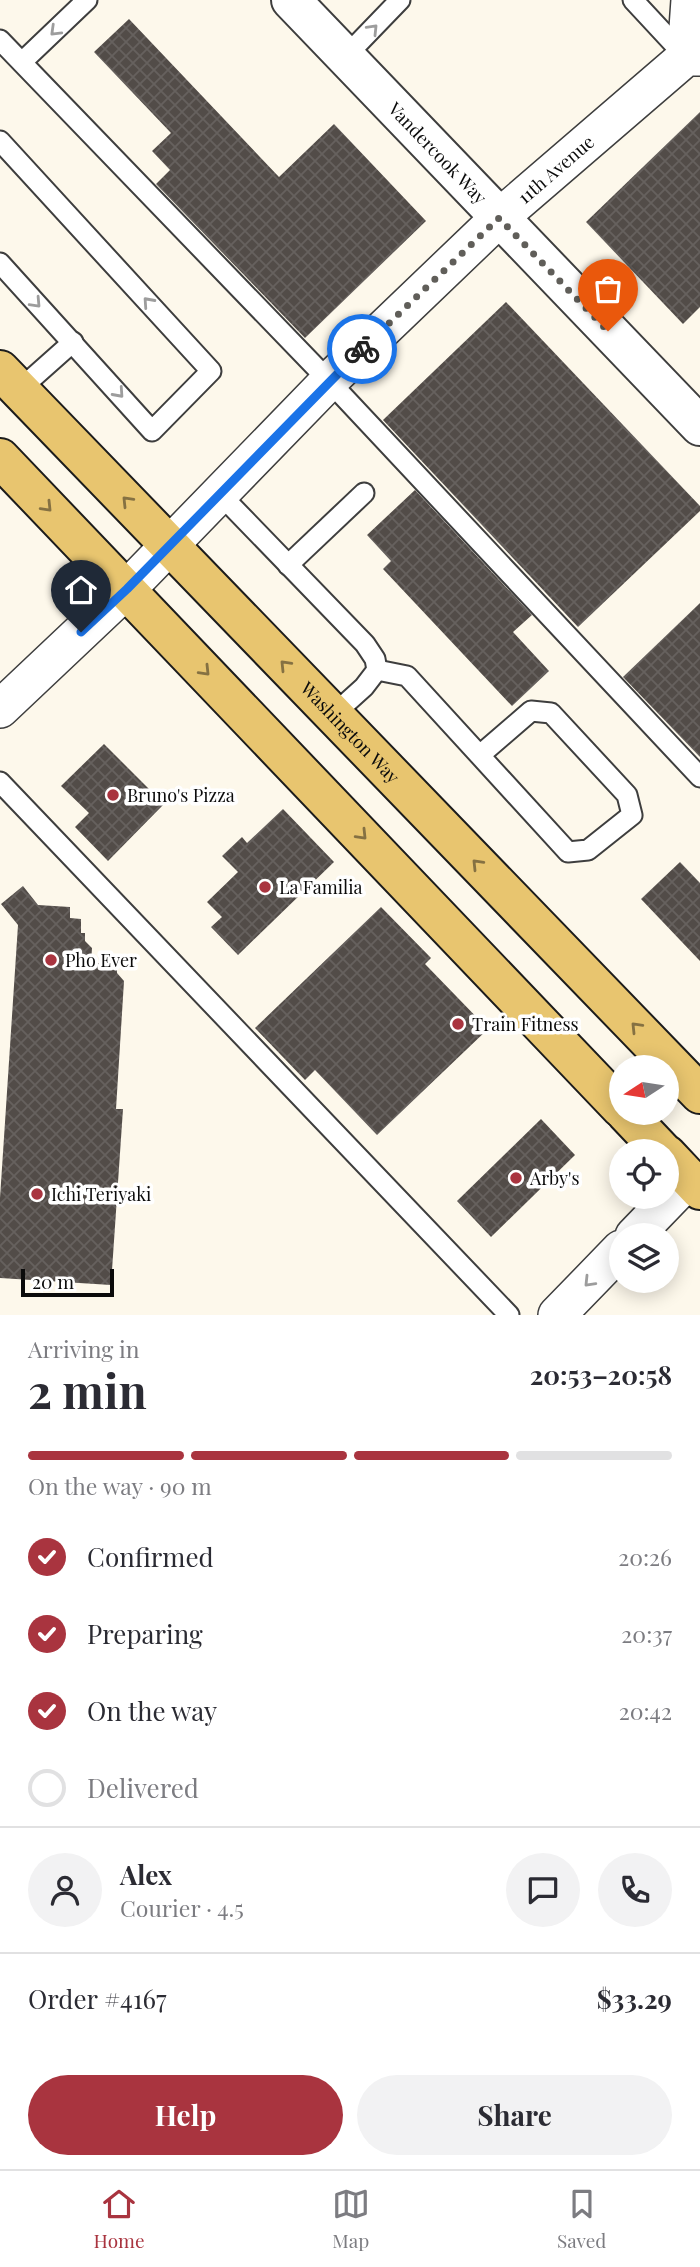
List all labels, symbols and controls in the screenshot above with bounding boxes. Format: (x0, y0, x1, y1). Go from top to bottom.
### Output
one-way arrow (50, 23, 63, 36)
one-way arrow (364, 24, 377, 37)
street label: Vandercook Way (383, 96, 492, 209)
street label: 11th Avenue (512, 130, 599, 209)
pin (578, 259, 638, 331)
icon: bag (589, 270, 627, 308)
one-way arrow (28, 295, 41, 308)
one-way arrow (143, 297, 156, 310)
courier (327, 314, 397, 384)
icon: bike (343, 330, 381, 368)
one-way arrow (110, 385, 123, 398)
one-way arrow (123, 497, 135, 509)
one-way arrow (39, 498, 52, 511)
pin (51, 560, 111, 632)
icon: home (62, 571, 100, 609)
one-way arrow (281, 660, 294, 673)
one-way arrow (197, 663, 209, 676)
street label: Washington Way (295, 676, 405, 788)
place label: Bruno's Pizza (127, 783, 235, 807)
marker: Bruno's Pizza (105, 787, 121, 803)
one-way arrow (354, 827, 366, 840)
one-way arrow (473, 859, 486, 872)
place label: La Familia (279, 875, 362, 899)
marker: La Familia (257, 879, 273, 895)
place label: Pho Ever (65, 948, 137, 972)
marker: Pho Ever (43, 952, 59, 968)
place label: Train Fitness (472, 1012, 579, 1036)
marker: Train Fitness (450, 1016, 466, 1032)
one-way arrow (631, 1022, 644, 1035)
north arrow (609, 1055, 679, 1125)
map controls (609, 1055, 679, 1293)
button: locate (609, 1139, 679, 1209)
place label: Arby's (529, 1166, 579, 1190)
marker: Arby's (508, 1170, 524, 1186)
place label: Ichi Teriyaki (51, 1182, 151, 1206)
marker: Ichi Teriyaki (29, 1186, 45, 1202)
button: layers (609, 1223, 679, 1293)
scale bar (21, 1266, 114, 1298)
text: 20 m (32, 1268, 74, 1294)
one-way arrow (585, 1274, 597, 1286)
text: Arriving in (28, 1333, 140, 1364)
text: 20:53–20:58 (530, 1357, 672, 1392)
text: 2 min (28, 1359, 147, 1421)
text: On the way · 90 m (28, 1470, 212, 1501)
icon: check (28, 1538, 66, 1576)
text: Confirmed (87, 1539, 214, 1574)
text: 20:26 (618, 1541, 672, 1572)
icon: check (28, 1615, 66, 1653)
text: Preparing (87, 1616, 203, 1651)
text: 20:37 (621, 1618, 672, 1649)
icon: check (28, 1692, 66, 1730)
text: On the way (87, 1693, 217, 1728)
text: 20:42 (619, 1695, 672, 1726)
text: Delivered (87, 1770, 199, 1805)
button: person (28, 1853, 102, 1927)
button: chat (506, 1853, 580, 1927)
button: phone (598, 1853, 672, 1927)
text: Alex (120, 1857, 172, 1892)
text: Courier · 4.5 (120, 1892, 244, 1923)
text: Order #4167 (28, 1981, 167, 2016)
text: $33.29 (597, 1981, 672, 2016)
button: Help (28, 2075, 343, 2155)
button: Share (357, 2075, 672, 2155)
tab: Home (94, 2185, 145, 2253)
tab: Map (332, 2185, 370, 2253)
tab: Saved (557, 2185, 606, 2253)

